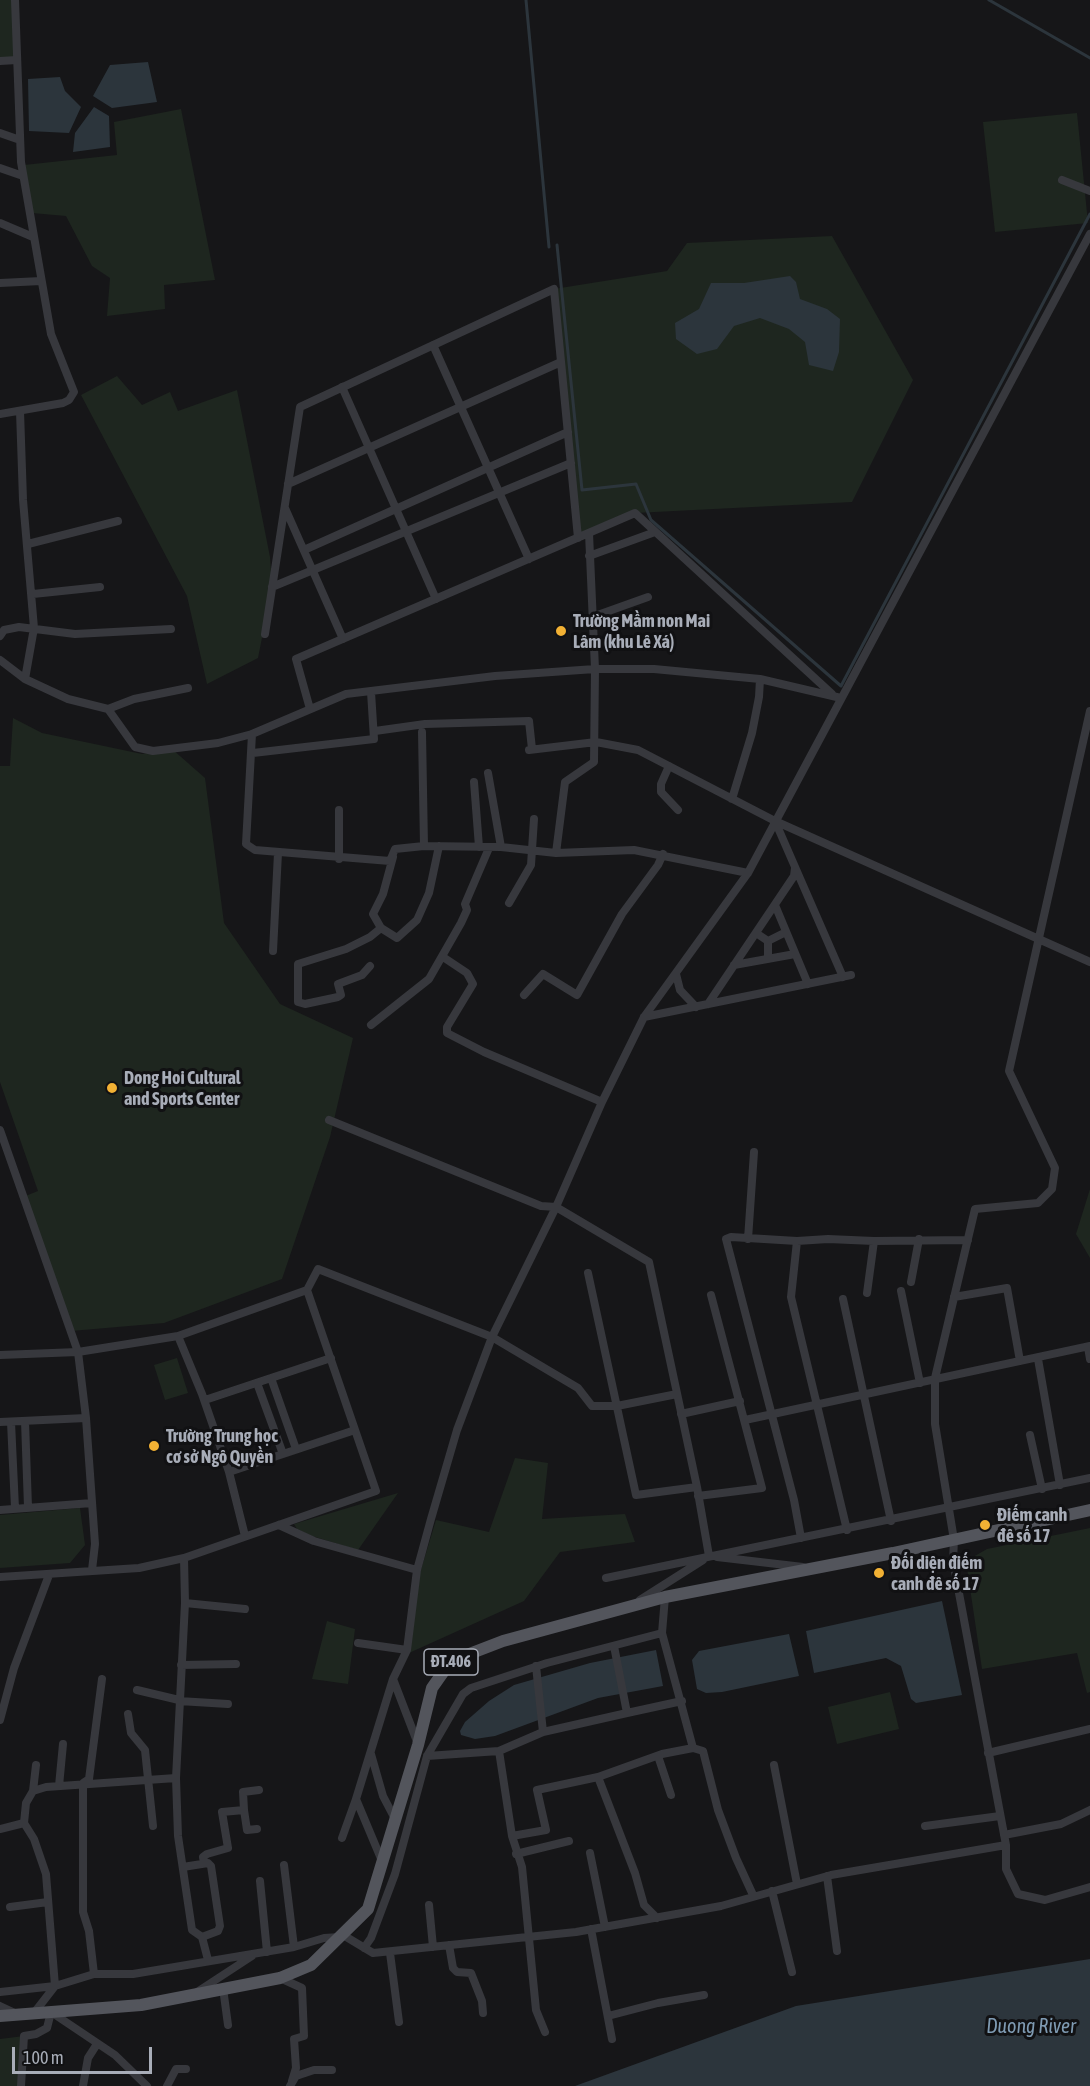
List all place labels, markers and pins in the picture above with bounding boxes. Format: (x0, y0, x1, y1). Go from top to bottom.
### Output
place label: Trường Mầm non Mai Lâm (khu Lê Xá) (573, 610, 710, 652)
marker: Trường Mầm non Mai Lâm (khu Lê Xá) (554, 624, 568, 638)
place label: Dong Hoi Cultural and Sports Center (124, 1067, 241, 1110)
marker: Dong Hoi Cultural and Sports Center (105, 1081, 119, 1095)
place label: Trường Trung học cơ sở Ngô Quyền (166, 1425, 278, 1468)
marker: Trường Trung học cơ sở Ngô Quyền (147, 1439, 161, 1453)
place label: Điếm canh đê số 17 (997, 1504, 1067, 1546)
marker: Điếm canh đê số 17 (978, 1518, 992, 1532)
place label: Đối diện điếm canh đê số 17 (891, 1552, 982, 1594)
marker: Đối diện điếm canh đê số 17 (872, 1566, 886, 1580)

